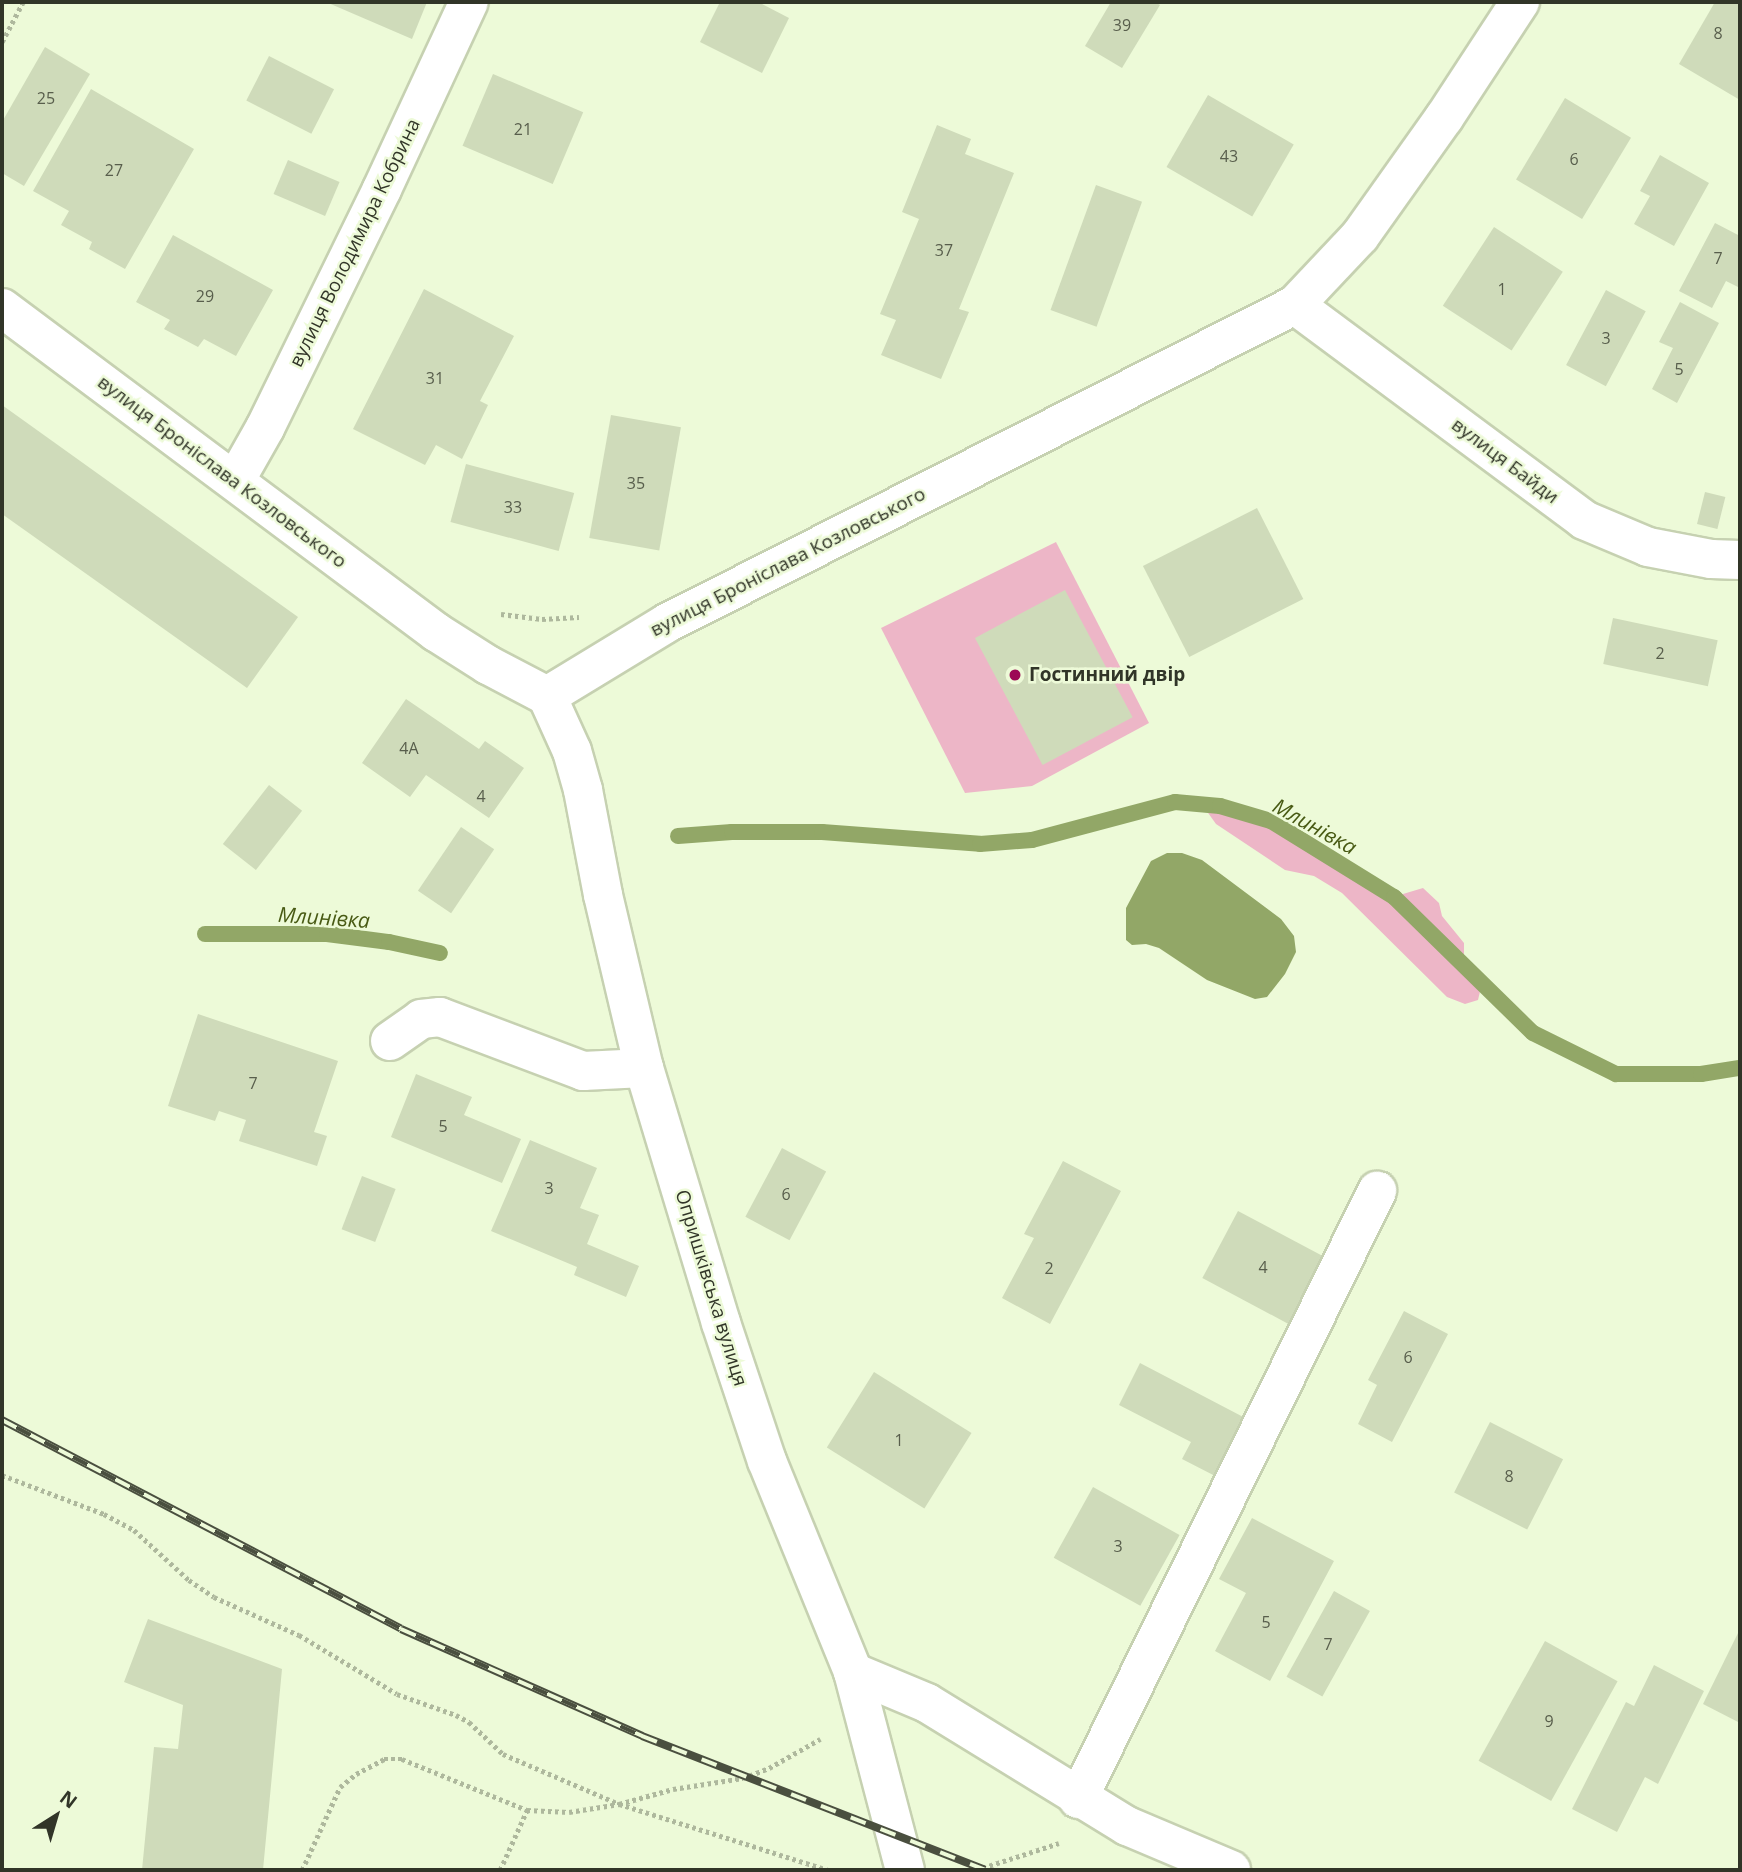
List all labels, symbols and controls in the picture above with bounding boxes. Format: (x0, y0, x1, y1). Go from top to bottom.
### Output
house number: 39 (1113, 15, 1131, 35)
house number: 8 (1713, 23, 1723, 43)
house number: 25 (37, 88, 55, 108)
street label: вулиця Володимира Кобрина (285, 115, 425, 371)
house number: 21 (514, 119, 532, 139)
house number: 43 (1220, 146, 1238, 166)
house number: 6 (1569, 149, 1579, 169)
house number: 27 (105, 160, 123, 180)
house number: 37 (935, 240, 953, 260)
house number: 7 (1713, 248, 1723, 268)
house number: 1 (1497, 279, 1507, 299)
house number: 29 (196, 286, 214, 306)
house number: 3 (1601, 328, 1611, 348)
house number: 5 (1674, 359, 1684, 379)
house number: 31 (426, 368, 444, 388)
street label: вулиця Броніслава Козловського (93, 371, 351, 573)
street label: вулиця Байди (1447, 413, 1563, 509)
house number: 35 (627, 473, 645, 493)
street label: вулиця Броніслава Козловського (647, 482, 929, 642)
house number: 33 (504, 497, 522, 517)
house number: 2 (1655, 643, 1665, 663)
place label: Гостинний двір (1029, 664, 1185, 686)
marker: Гостинний двір (1007, 667, 1023, 683)
house number: 4А (399, 738, 419, 758)
house number: 4 (476, 786, 486, 806)
water label: Млинівка (1269, 793, 1361, 859)
water label: Млинівка (277, 901, 371, 933)
house number: 7 (248, 1073, 258, 1093)
house number: 5 (438, 1116, 448, 1136)
house number: 3 (544, 1178, 554, 1198)
house number: 6 (781, 1184, 791, 1204)
street label: Опришківська вулиця (670, 1187, 752, 1389)
house number: 4 (1258, 1257, 1268, 1277)
house number: 2 (1044, 1258, 1054, 1278)
house number: 6 (1403, 1347, 1413, 1367)
house number: 1 (894, 1430, 904, 1450)
house number: 8 (1504, 1466, 1514, 1486)
house number: 3 (1113, 1536, 1123, 1556)
house number: 5 (1261, 1612, 1271, 1632)
house number: 7 (1323, 1634, 1333, 1654)
house number: 9 (1544, 1711, 1554, 1731)
north arrow (21, 1781, 91, 1851)
text: N (55, 1784, 83, 1814)

